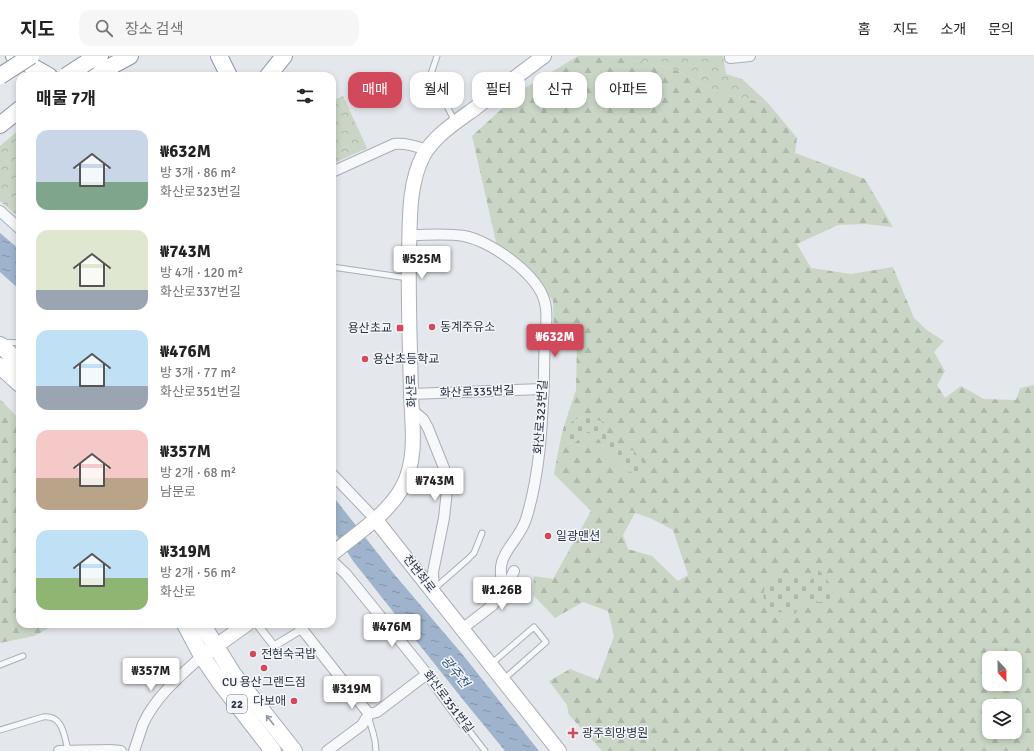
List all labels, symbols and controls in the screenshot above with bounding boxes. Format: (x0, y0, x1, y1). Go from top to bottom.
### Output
search box (79, 10, 359, 46)
icon: search (93, 17, 115, 39)
text: 지도 (20, 18, 55, 42)
text: 장소 검색 (125, 20, 183, 38)
text: 홈 (858, 21, 871, 38)
text: 지도 (893, 21, 918, 38)
text: 소개 (940, 21, 966, 38)
text: 문의 (988, 21, 1014, 38)
chip: 매매 (348, 72, 402, 108)
chip: 월세 (410, 72, 464, 108)
chip: 필터 (472, 72, 525, 108)
chip: 신규 (533, 72, 587, 108)
chip: 아파트 (595, 72, 662, 108)
icon: filters (294, 85, 316, 107)
text: 매물 7개 (36, 88, 96, 109)
text: ₩632M (160, 141, 211, 162)
icon: home (68, 146, 116, 194)
text: 방 3개 · 86 m² (160, 165, 236, 181)
text: 화산로323번길 (160, 184, 241, 200)
text: ₩743M (160, 241, 211, 262)
icon: home (68, 246, 116, 294)
pin: ₩525M (394, 246, 450, 280)
text: ₩525M (403, 251, 441, 267)
text: 방 4개 · 120 m² (160, 265, 243, 281)
text: 화산로337번길 (160, 284, 241, 300)
place label: 동계주유소 (440, 320, 495, 335)
place label: 용산초교 (348, 321, 392, 336)
marker: 동계주유소 (427, 322, 437, 332)
marker: 용산초교 (395, 323, 405, 333)
pin: ₩632M (527, 324, 583, 358)
text: ₩632M (536, 329, 574, 345)
text: ₩476M (160, 341, 211, 362)
icon: home (68, 346, 116, 394)
place label: 용산초등학교 (373, 352, 439, 367)
marker: 용산초등학교 (360, 354, 370, 364)
text: 방 3개 · 77 m² (160, 365, 236, 381)
street label: 화산로 (404, 374, 420, 408)
street label: 화산로323번길 (531, 379, 551, 455)
street label: 화산로335번길 (439, 383, 515, 401)
text: 화산로351번길 (160, 384, 241, 400)
text: ₩357M (160, 441, 211, 462)
icon: home (68, 446, 116, 494)
text: 방 2개 · 68 m² (160, 465, 236, 481)
pin: ₩743M (407, 468, 463, 502)
text: ₩743M (416, 473, 454, 489)
text: 남문로 (160, 484, 196, 500)
place label: 일광맨션 (556, 529, 600, 544)
marker: 일광맨션 (543, 531, 553, 541)
text: ₩319M (160, 541, 211, 562)
icon: home (68, 546, 116, 594)
street label: 천변좌로 (399, 552, 439, 596)
text: 방 2개 · 56 m² (160, 565, 236, 581)
pin: ₩1.26B (469, 577, 535, 611)
text: ₩1.26B (482, 582, 522, 598)
text: 화산로 (160, 584, 196, 600)
pin: ₩476M (364, 614, 420, 648)
text: ₩476M (373, 619, 411, 635)
place label: 전현숙국밥 (261, 647, 316, 662)
marker: 전현숙국밥 (248, 649, 258, 659)
north arrow (982, 651, 1022, 691)
map controls (982, 651, 1022, 739)
water label: 광주천 (437, 653, 473, 692)
pin: ₩357M (123, 658, 179, 692)
text: ₩357M (132, 663, 170, 679)
marker: CU 용산그랜드점 (259, 663, 269, 673)
street label: 화산로351번길 (420, 668, 476, 736)
place label: CU 용산그랜드점 (222, 675, 306, 690)
pin: ₩319M (324, 676, 380, 710)
text: ₩319M (333, 681, 371, 697)
place label: 다보애 (253, 694, 286, 709)
road number: 22 (227, 695, 247, 713)
marker: 다보애 (289, 696, 299, 706)
button: layers (982, 699, 1022, 739)
one-way arrow (266, 715, 274, 726)
place label: 광주희망병원 (582, 726, 648, 741)
marker: 광주희망병원 (567, 727, 579, 739)

